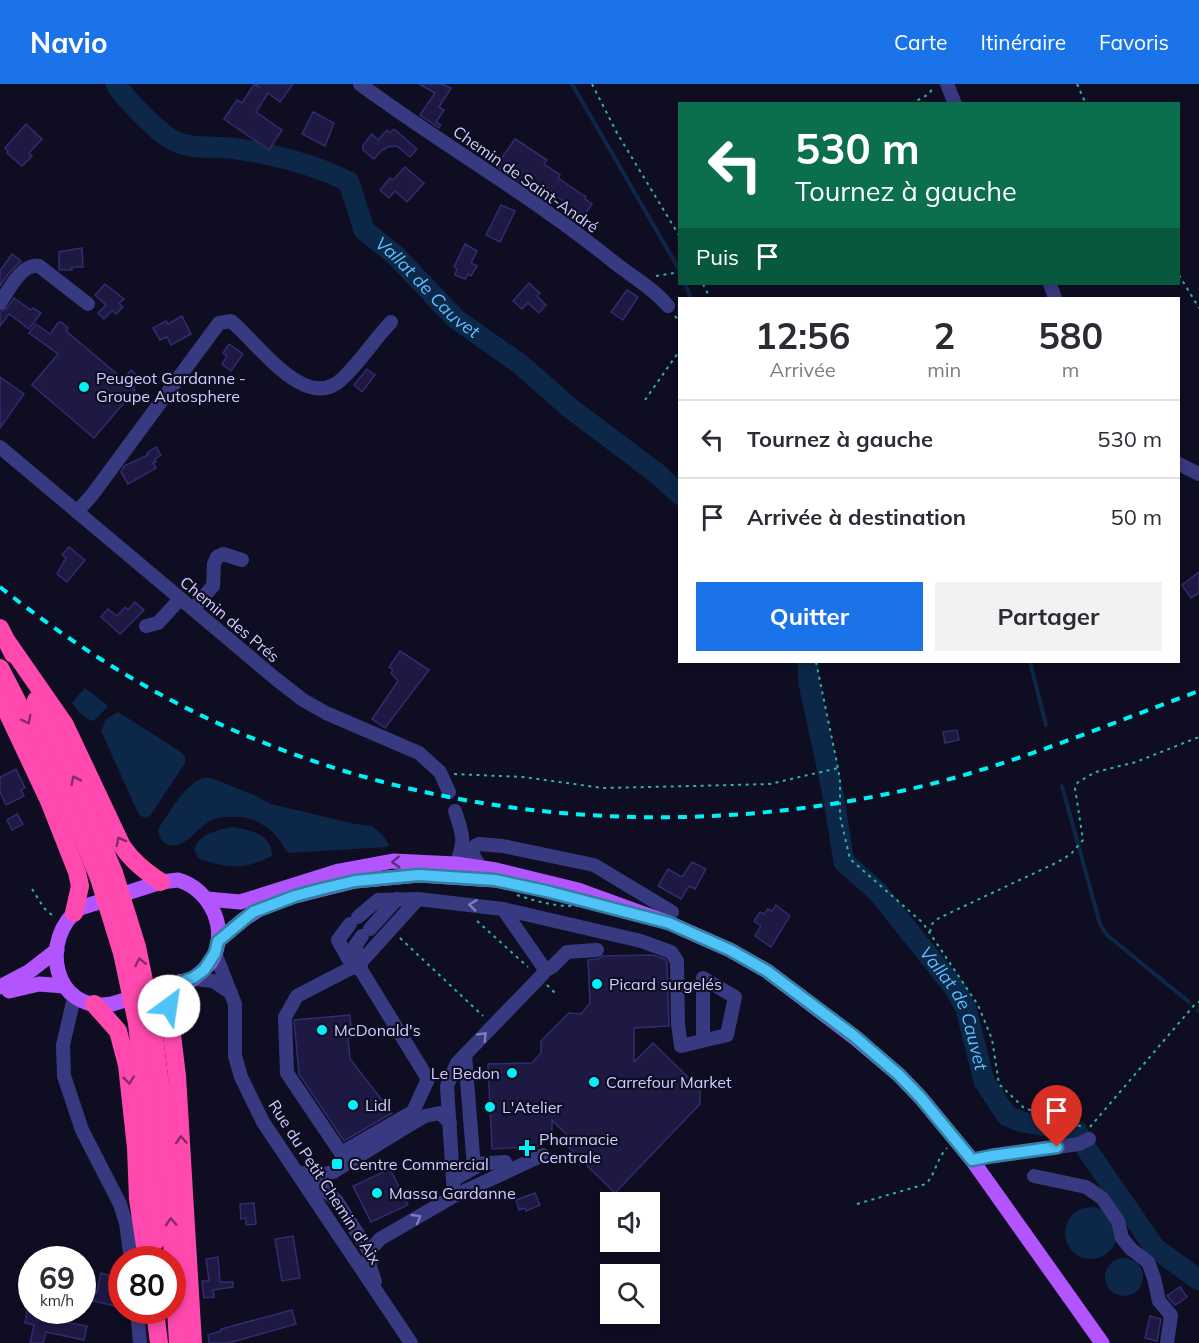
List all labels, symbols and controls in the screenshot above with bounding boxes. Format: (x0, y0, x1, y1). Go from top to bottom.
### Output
text: Navio (30, 25, 107, 60)
text: Carte (894, 29, 948, 55)
text: Itinéraire (981, 29, 1066, 55)
text: Favoris (1099, 29, 1169, 55)
street label: Chemin de Saint-André (449, 121, 603, 237)
text: 530 m (795, 122, 920, 175)
icon: left (696, 126, 774, 204)
text: Tournez à gauche (795, 174, 1017, 208)
water label: Vallat de Cauvet (371, 232, 485, 343)
icon: arrive (751, 240, 784, 273)
text: Puis (696, 243, 739, 271)
text: 12:56 (755, 313, 850, 358)
text: 2 (933, 313, 955, 358)
text: 580 (1038, 313, 1103, 358)
text: Arrivée (770, 357, 836, 382)
text: min (927, 357, 961, 382)
text: m (1062, 357, 1079, 382)
place label: Peugeot Gardanne - Groupe Autosphere (96, 368, 246, 406)
marker: Peugeot Gardanne - Groupe Autosphere (77, 380, 91, 394)
icon: left (696, 423, 729, 456)
text: Tournez à gauche (747, 425, 933, 453)
text: 530 m (1097, 425, 1162, 453)
icon: arrive (696, 501, 729, 534)
text: Arrivée à destination (747, 503, 966, 531)
text: 50 m (1111, 503, 1162, 531)
street label: Chemin des Prés (176, 572, 284, 666)
button: Quitter (696, 582, 923, 651)
button: Partager (935, 582, 1162, 651)
one-way arrow (20, 713, 31, 724)
one-way arrow (71, 776, 83, 787)
one-way arrow (116, 837, 127, 847)
one-way arrow (391, 856, 400, 869)
one-way arrow (468, 900, 477, 912)
water label: Vallat de Cauvet (915, 941, 993, 1073)
one-way arrow (135, 957, 148, 967)
position arrow (137, 974, 201, 1038)
place label: Picard surgelés (609, 974, 722, 994)
marker: Picard surgelés (590, 977, 604, 991)
place label: McDonald's (334, 1020, 421, 1040)
marker: McDonald's (315, 1023, 329, 1037)
one-way arrow (476, 1032, 487, 1043)
place label: Le Bedon (431, 1063, 500, 1083)
marker: Le Bedon (505, 1066, 519, 1080)
place label: Carrefour Market (606, 1072, 732, 1092)
one-way arrow (122, 1075, 135, 1084)
marker: Carrefour Market (587, 1075, 601, 1089)
pin (1031, 1085, 1082, 1147)
icon: arrive (1040, 1094, 1073, 1127)
place label: Lidl (365, 1095, 391, 1115)
street label: Rue du Petit Chemin d'Aix (264, 1096, 386, 1268)
place label: L'Atelier (502, 1097, 562, 1117)
marker: Lidl (346, 1098, 360, 1112)
marker: L'Atelier (483, 1100, 497, 1114)
place label: Pharmacie Centrale (539, 1129, 618, 1167)
one-way arrow (175, 1136, 188, 1145)
marker: Pharmacie Centrale (520, 1141, 534, 1155)
place label: Centre Commercial (349, 1154, 489, 1174)
marker: Centre Commercial (330, 1157, 344, 1171)
place label: Massa Gardanne (389, 1183, 516, 1203)
marker: Massa Gardanne (370, 1186, 384, 1200)
map controls (600, 1192, 660, 1324)
button: sound (600, 1192, 660, 1252)
one-way arrow (410, 1213, 421, 1225)
one-way arrow (164, 1217, 177, 1226)
speed limit sign: 80 (108, 1246, 186, 1324)
text: 69 (39, 1259, 75, 1297)
button: search (600, 1264, 660, 1324)
text: km/h (40, 1291, 74, 1310)

